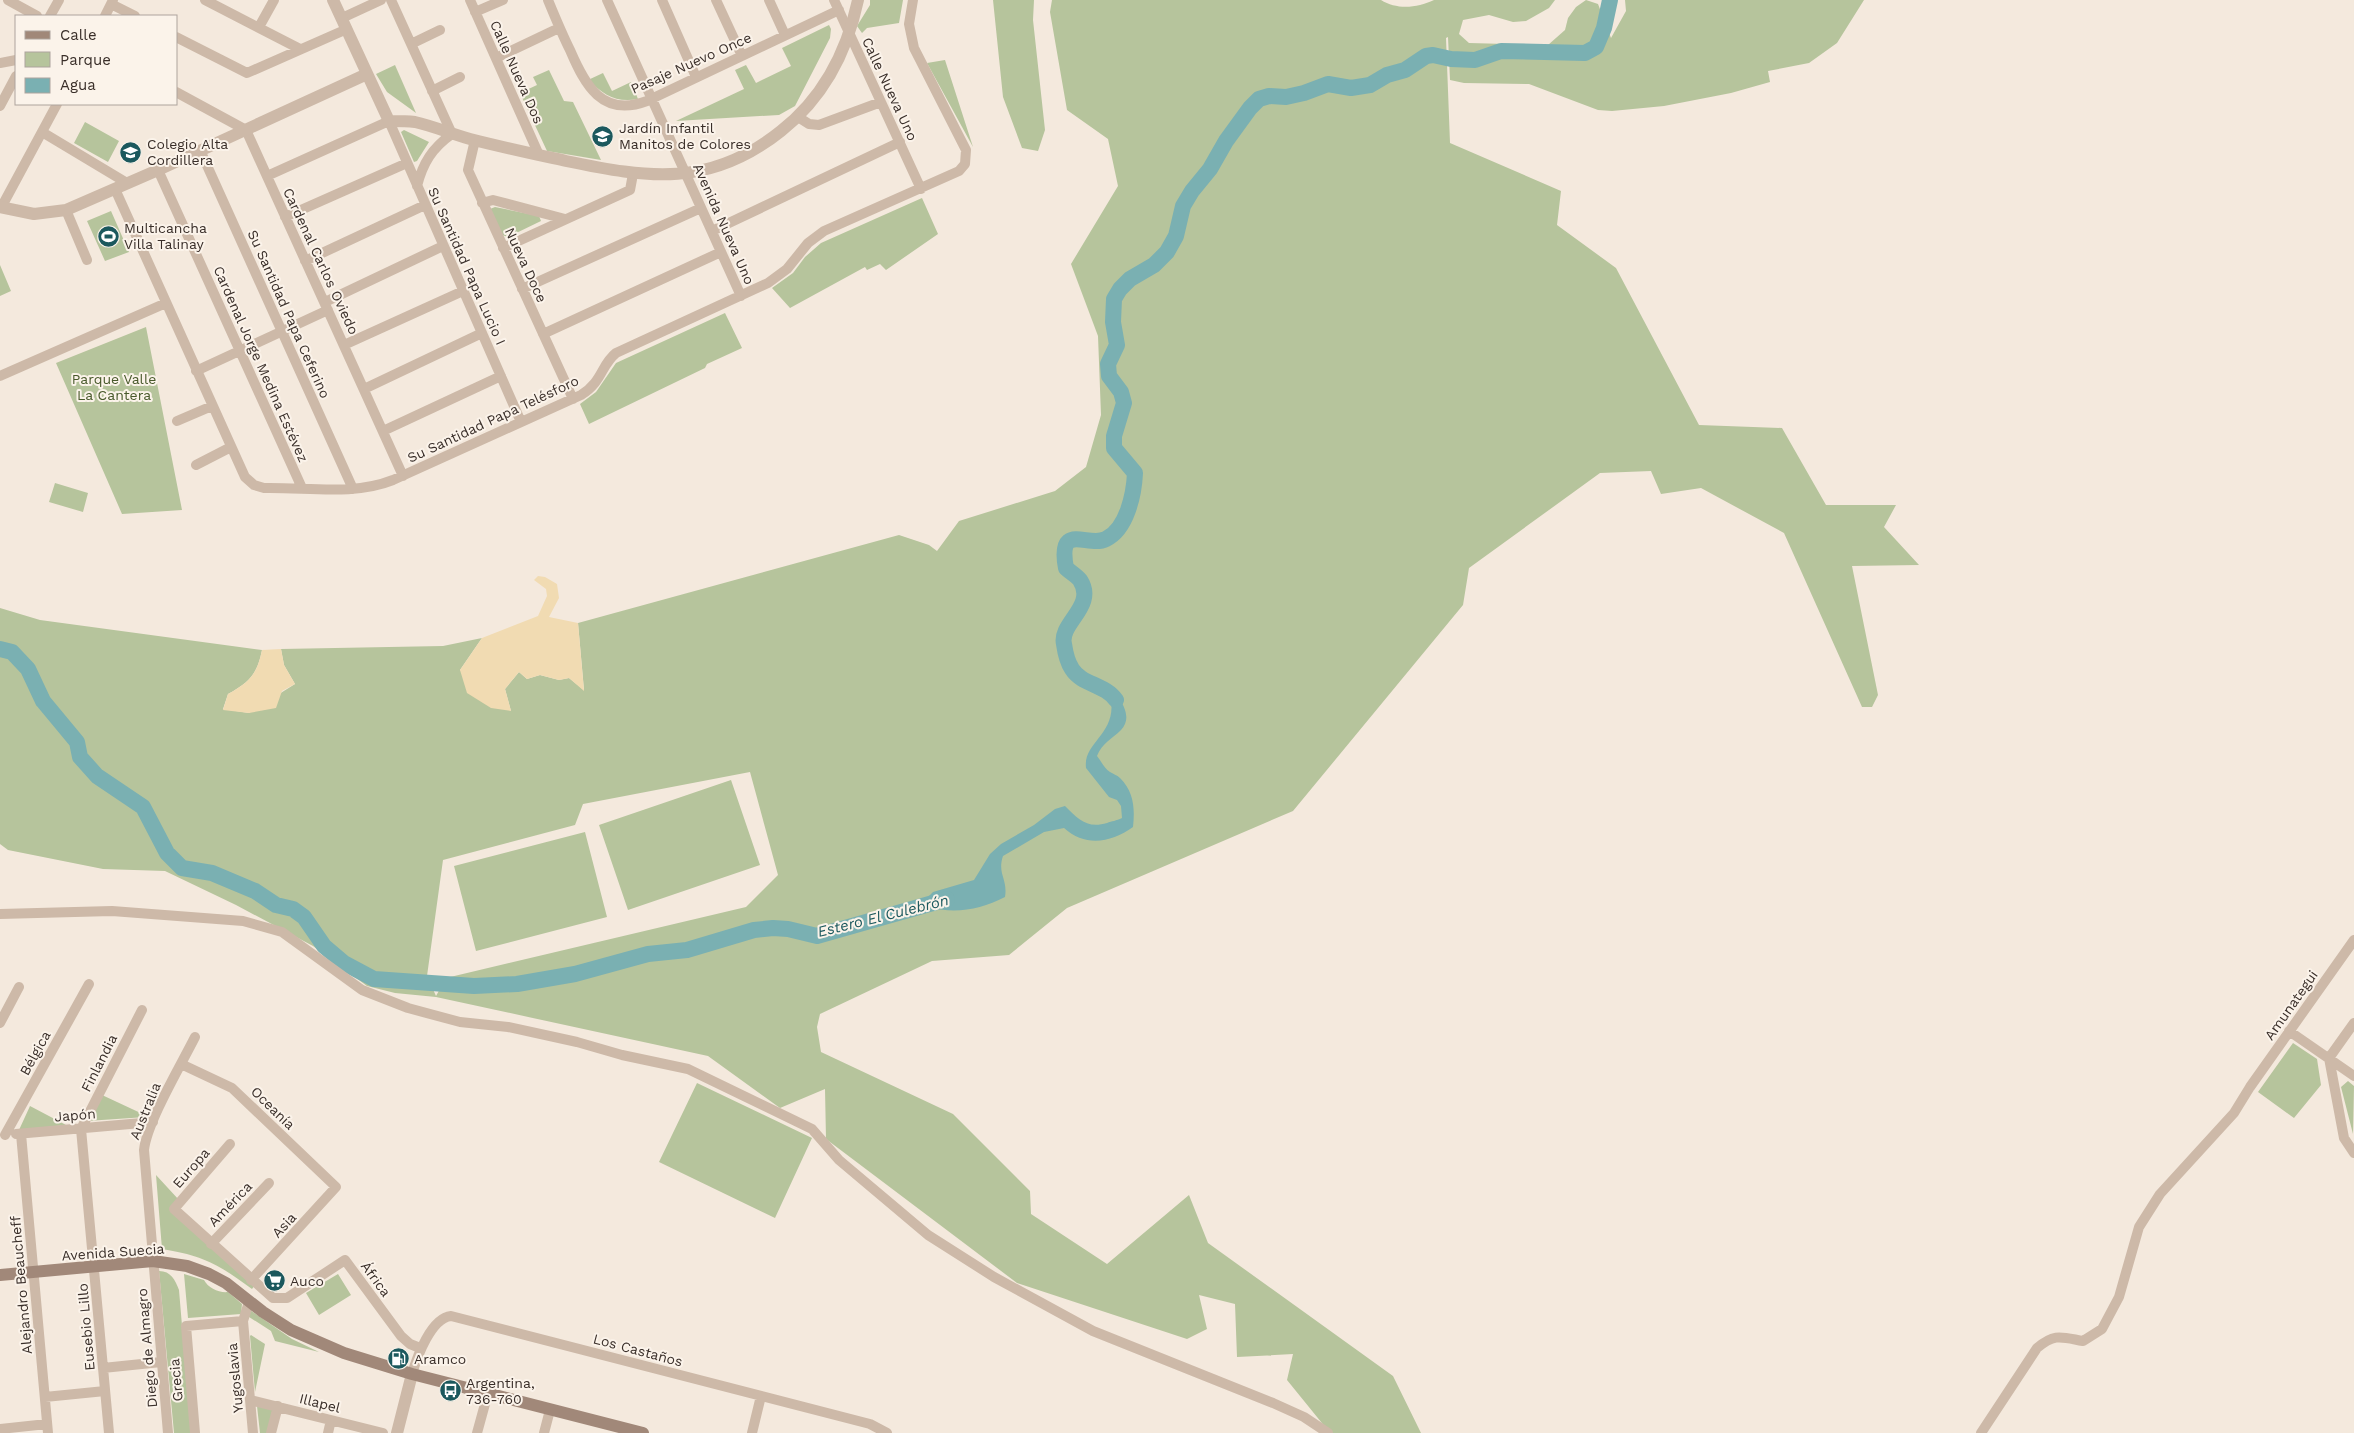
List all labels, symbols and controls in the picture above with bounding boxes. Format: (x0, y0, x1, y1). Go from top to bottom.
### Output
legend (15, 15, 178, 105)
street label: Calle Nueva Dos (487, 18, 547, 126)
text: Calle (60, 26, 97, 44)
street label: Pasaje Nuevo Once (628, 29, 754, 97)
street label: Calle Nueva Uno (859, 35, 921, 143)
text: Parque (60, 51, 111, 69)
text: Agua (60, 76, 96, 94)
place label: Jardín Infantil Manitos de Colores (619, 120, 751, 152)
school or university icon: Jardín Infantil Manitos de Colores (591, 124, 615, 148)
place label: Colegio Alta Cordillera (147, 136, 228, 168)
school or university icon: Colegio Alta Cordillera (119, 140, 143, 164)
street label: Avenida Nueva Uno (690, 161, 758, 287)
street label: Cardenal Carlos Oviedo (280, 185, 362, 337)
street label: Su Santidad Papa Lucio I (425, 185, 509, 347)
place label: Multicancha Villa Talinay (124, 220, 207, 252)
sports icon: Multicancha Villa Talinay (96, 224, 120, 248)
street label: Nueva Doce (502, 225, 550, 305)
street label: Su Santidad Papa Ceferino (245, 227, 333, 401)
street label: Cardenal Jorge Medina Estévez (210, 263, 312, 465)
park label: Parque Valle La Cantera (72, 371, 156, 403)
street label: Su Santidad Papa Telésforo (405, 372, 581, 466)
water label: Estero El Culebrón (816, 891, 950, 941)
street label: Amunategui (2261, 967, 2321, 1043)
street label: Bélgica (16, 1028, 54, 1078)
street label: Finlandia (78, 1032, 120, 1094)
street label: Australia (126, 1080, 164, 1142)
street label: Oceanía (248, 1083, 298, 1133)
street label: Japón (54, 1105, 96, 1125)
street label: Europa (169, 1145, 213, 1191)
street label: América (205, 1178, 255, 1230)
street label: Asia (269, 1209, 300, 1241)
street label: Alejandro Beaucheff (7, 1215, 35, 1355)
street label: Avenida Suecia (61, 1240, 165, 1264)
street label: África (358, 1258, 394, 1300)
supermarket icon: Auco (262, 1269, 286, 1293)
place label: Auco (290, 1273, 324, 1289)
street label: Eusebio Lillo (74, 1283, 98, 1371)
street label: Diego de Almagro (134, 1288, 160, 1408)
street label: Los Castaños (592, 1330, 684, 1370)
street label: Yugoslavia (224, 1342, 246, 1414)
fuel station icon: Aramco (386, 1347, 410, 1371)
place label: Aramco (414, 1351, 466, 1367)
street label: Grecia (166, 1358, 186, 1402)
place label: Argentina, 736-760 (466, 1375, 535, 1407)
bus stop icon: Argentina, 736-760 (438, 1379, 462, 1403)
street label: Illapel (298, 1390, 343, 1416)

